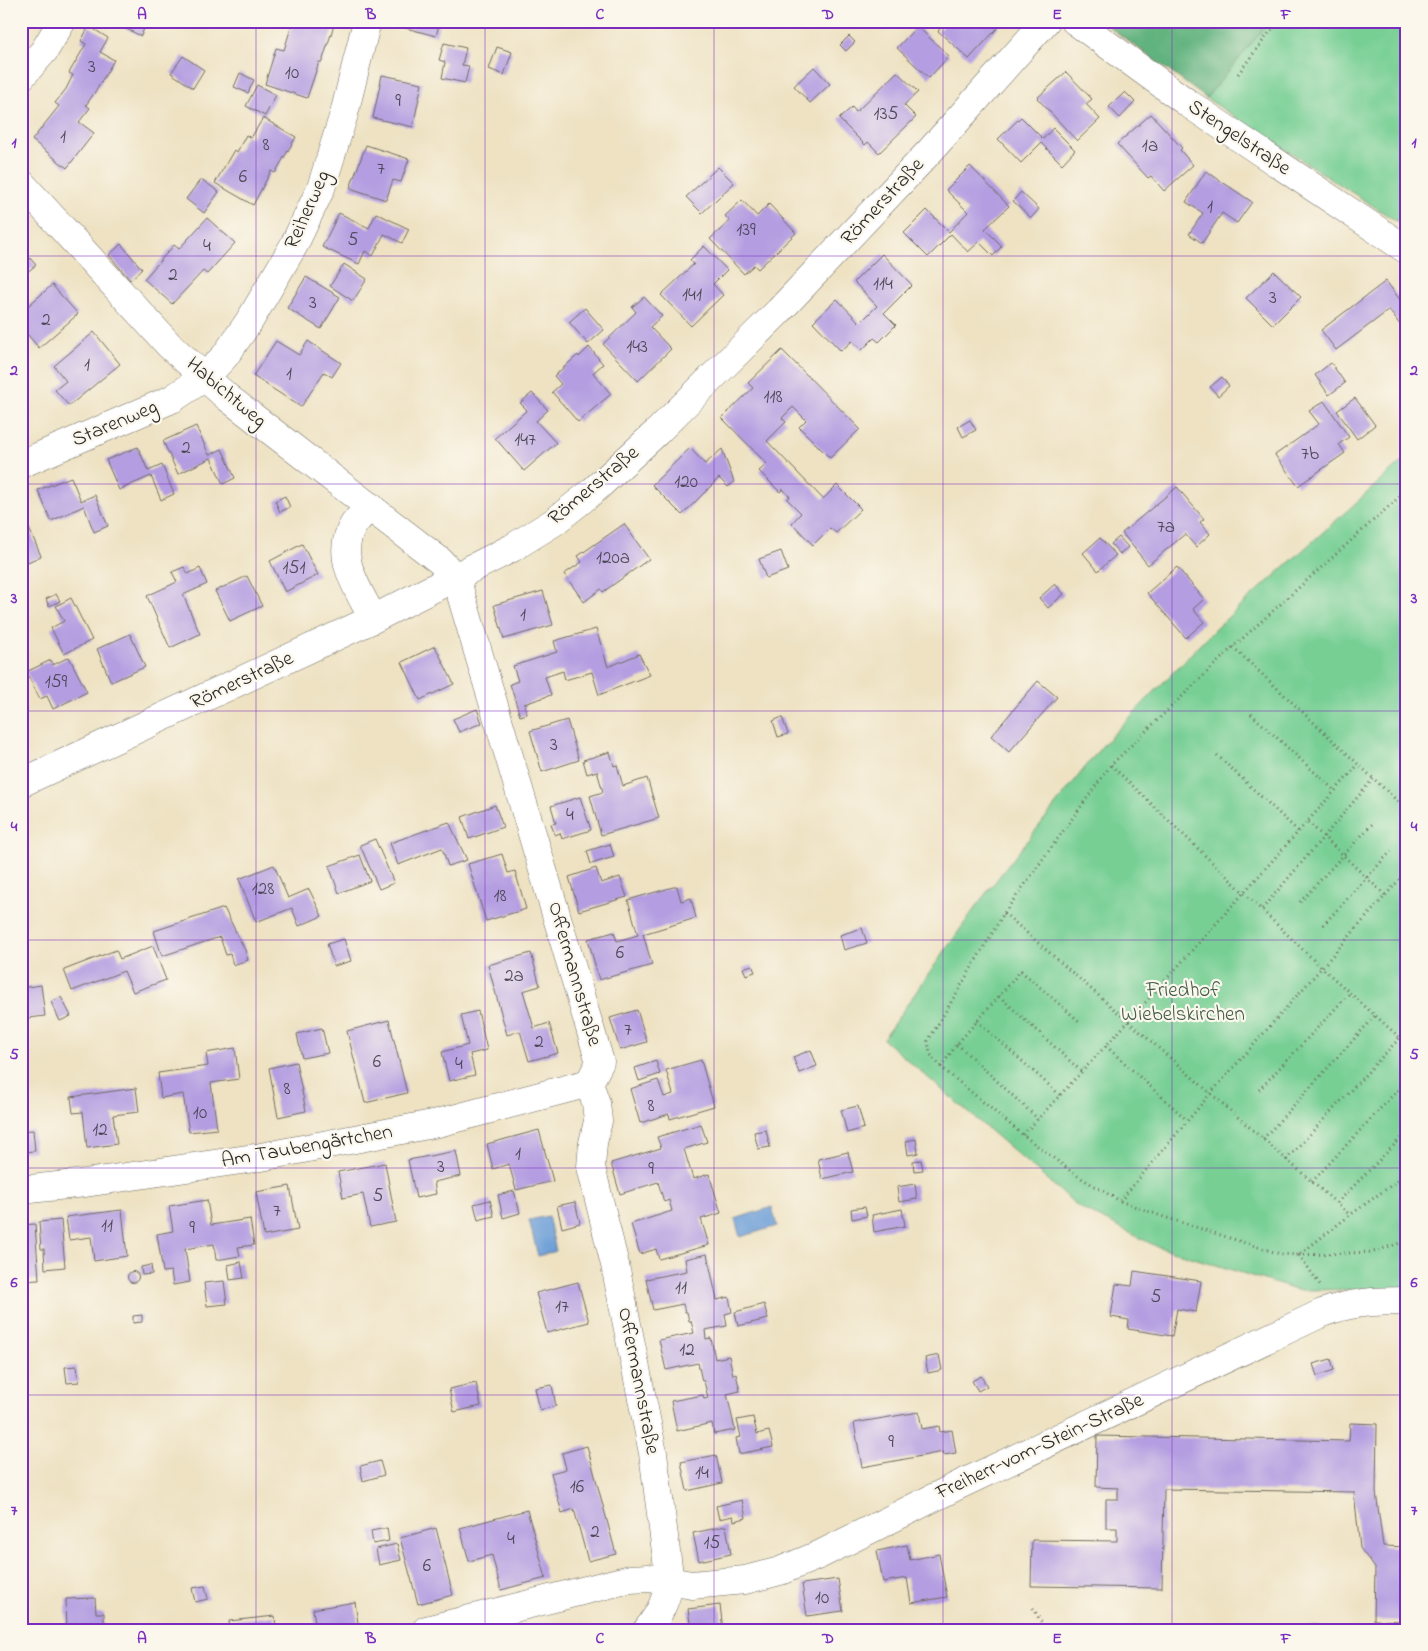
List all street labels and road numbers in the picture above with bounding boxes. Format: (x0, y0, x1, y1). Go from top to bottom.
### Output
street label: Stengelstraße (1180, 92, 1297, 186)
street label: Römerstraße (834, 151, 932, 253)
street label: Reiherweg (277, 166, 340, 255)
street label: Habichtweg (178, 350, 273, 437)
street label: Starenweg (67, 392, 163, 457)
street label: Römerstraße (542, 439, 647, 533)
street label: Römerstraße (185, 644, 299, 718)
street label: Offermannstraße (539, 898, 609, 1050)
street label: Am Taubengärtchen (219, 1117, 395, 1179)
street label: Offermannstraße (609, 1305, 667, 1458)
street label: Freiherr-vom-Stein-Straße (930, 1385, 1149, 1509)

